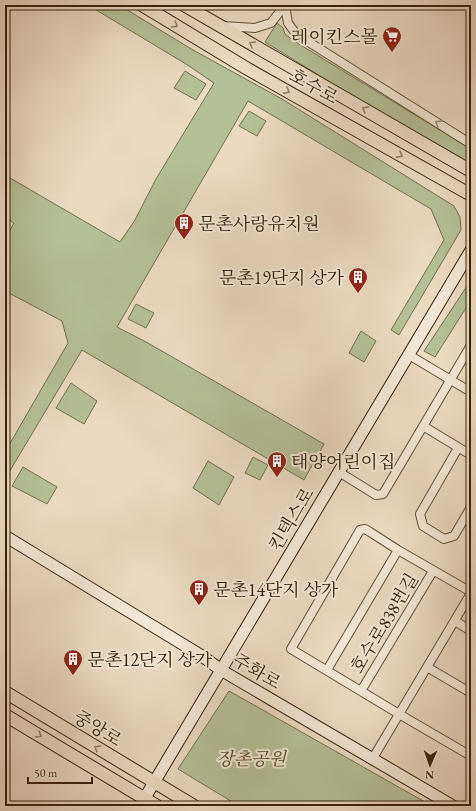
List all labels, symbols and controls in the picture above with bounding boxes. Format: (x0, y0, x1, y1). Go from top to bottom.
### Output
one-way arrow (171, 21, 178, 28)
place label: 레이킨스몰 (291, 25, 378, 48)
supermarket icon: 레이킨스몰 (381, 25, 403, 53)
one-way arrow (249, 42, 256, 49)
street label: 호수로 (286, 63, 342, 109)
one-way arrow (283, 87, 290, 94)
one-way arrow (362, 107, 369, 114)
one-way arrow (435, 121, 442, 128)
one-way arrow (396, 151, 403, 158)
building icon: 문촌사랑유치원 (173, 212, 195, 240)
place label: 문촌사랑유치원 (198, 212, 320, 235)
place label: 문촌19단지 상가 (219, 266, 345, 289)
building icon: 문촌19단지 상가 (347, 266, 369, 294)
building icon: 태양어린이집 (266, 450, 288, 478)
place label: 태양어린이집 (291, 450, 395, 473)
street label: 킨텍스로 (263, 483, 319, 555)
street label: 호수로838번길 (345, 569, 423, 677)
building icon: 문촌14단지 상가 (188, 578, 210, 606)
place label: 문촌14단지 상가 (213, 578, 339, 601)
building icon: 문촌12단지 상가 (62, 648, 84, 676)
place label: 문촌12단지 상가 (87, 648, 213, 671)
street label: 주화로 (229, 648, 285, 694)
street label: 중앙로 (70, 705, 126, 751)
one-way arrow (34, 731, 42, 738)
one-way arrow (94, 745, 101, 752)
north arrow (410, 745, 450, 785)
park label: 장촌공원 (216, 747, 287, 770)
scale bar (28, 759, 92, 785)
text: 50 m (34, 765, 58, 781)
text: N (425, 768, 434, 782)

